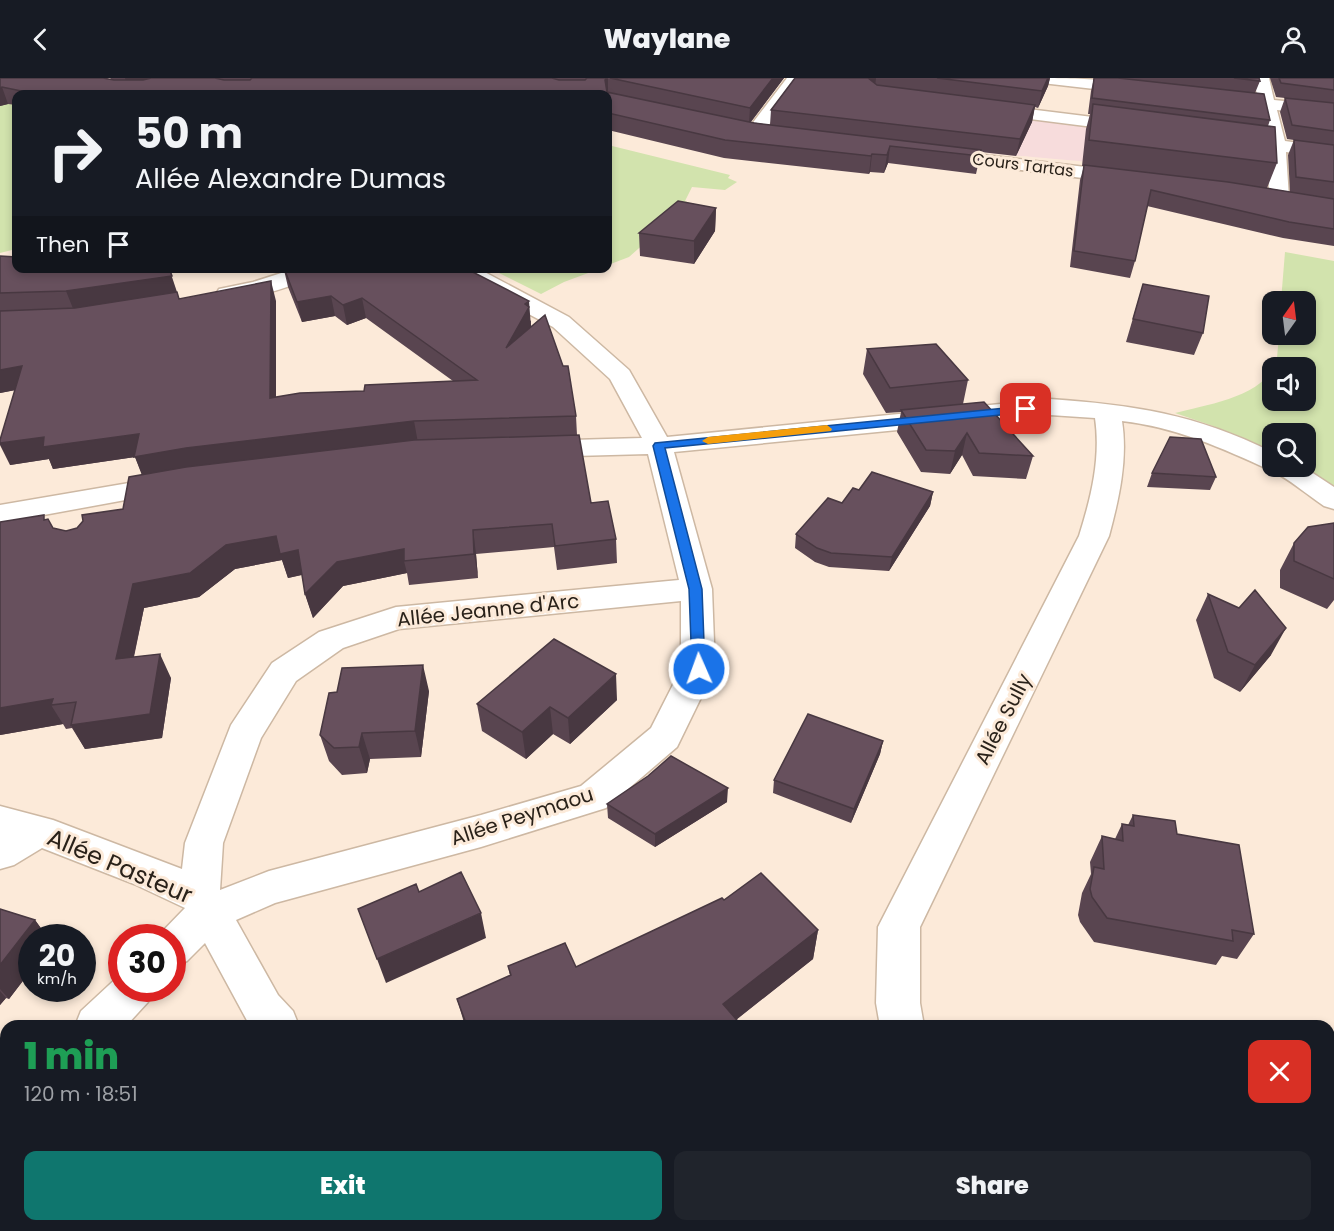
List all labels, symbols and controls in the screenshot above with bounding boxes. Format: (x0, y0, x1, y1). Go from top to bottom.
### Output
text: Waylane (604, 20, 730, 57)
icon: back (24, 23, 57, 56)
icon: person (1277, 23, 1310, 56)
text: 50 m (135, 104, 243, 163)
icon: right (36, 114, 114, 192)
street label: Cours Tartas (971, 147, 1075, 183)
text: Allée Alexandre Dumas (135, 160, 446, 197)
icon: arrive (102, 228, 135, 261)
text: Then (36, 229, 90, 260)
north arrow (1262, 291, 1316, 345)
map controls (1262, 291, 1316, 477)
button: sound (1262, 357, 1316, 411)
pin (1000, 383, 1051, 434)
icon: arrive (1009, 392, 1042, 425)
button: search (1262, 423, 1316, 477)
street label: Allée Jeanne d'Arc (395, 587, 581, 633)
position arrow (667, 637, 731, 701)
street label: Allée Sully (968, 668, 1038, 770)
street label: Allée Peymaou (447, 780, 597, 852)
street label: Allée Pasteur (42, 821, 198, 911)
speed limit sign: 30 (108, 924, 186, 1002)
text: 20 (39, 934, 75, 977)
text: km/h (37, 968, 77, 989)
text: 1 min (24, 1031, 119, 1082)
button: close (1248, 1040, 1311, 1103)
text: 120 m · 18:51 (24, 1080, 138, 1108)
button: Exit (24, 1151, 662, 1220)
button: Share (674, 1151, 1311, 1220)

